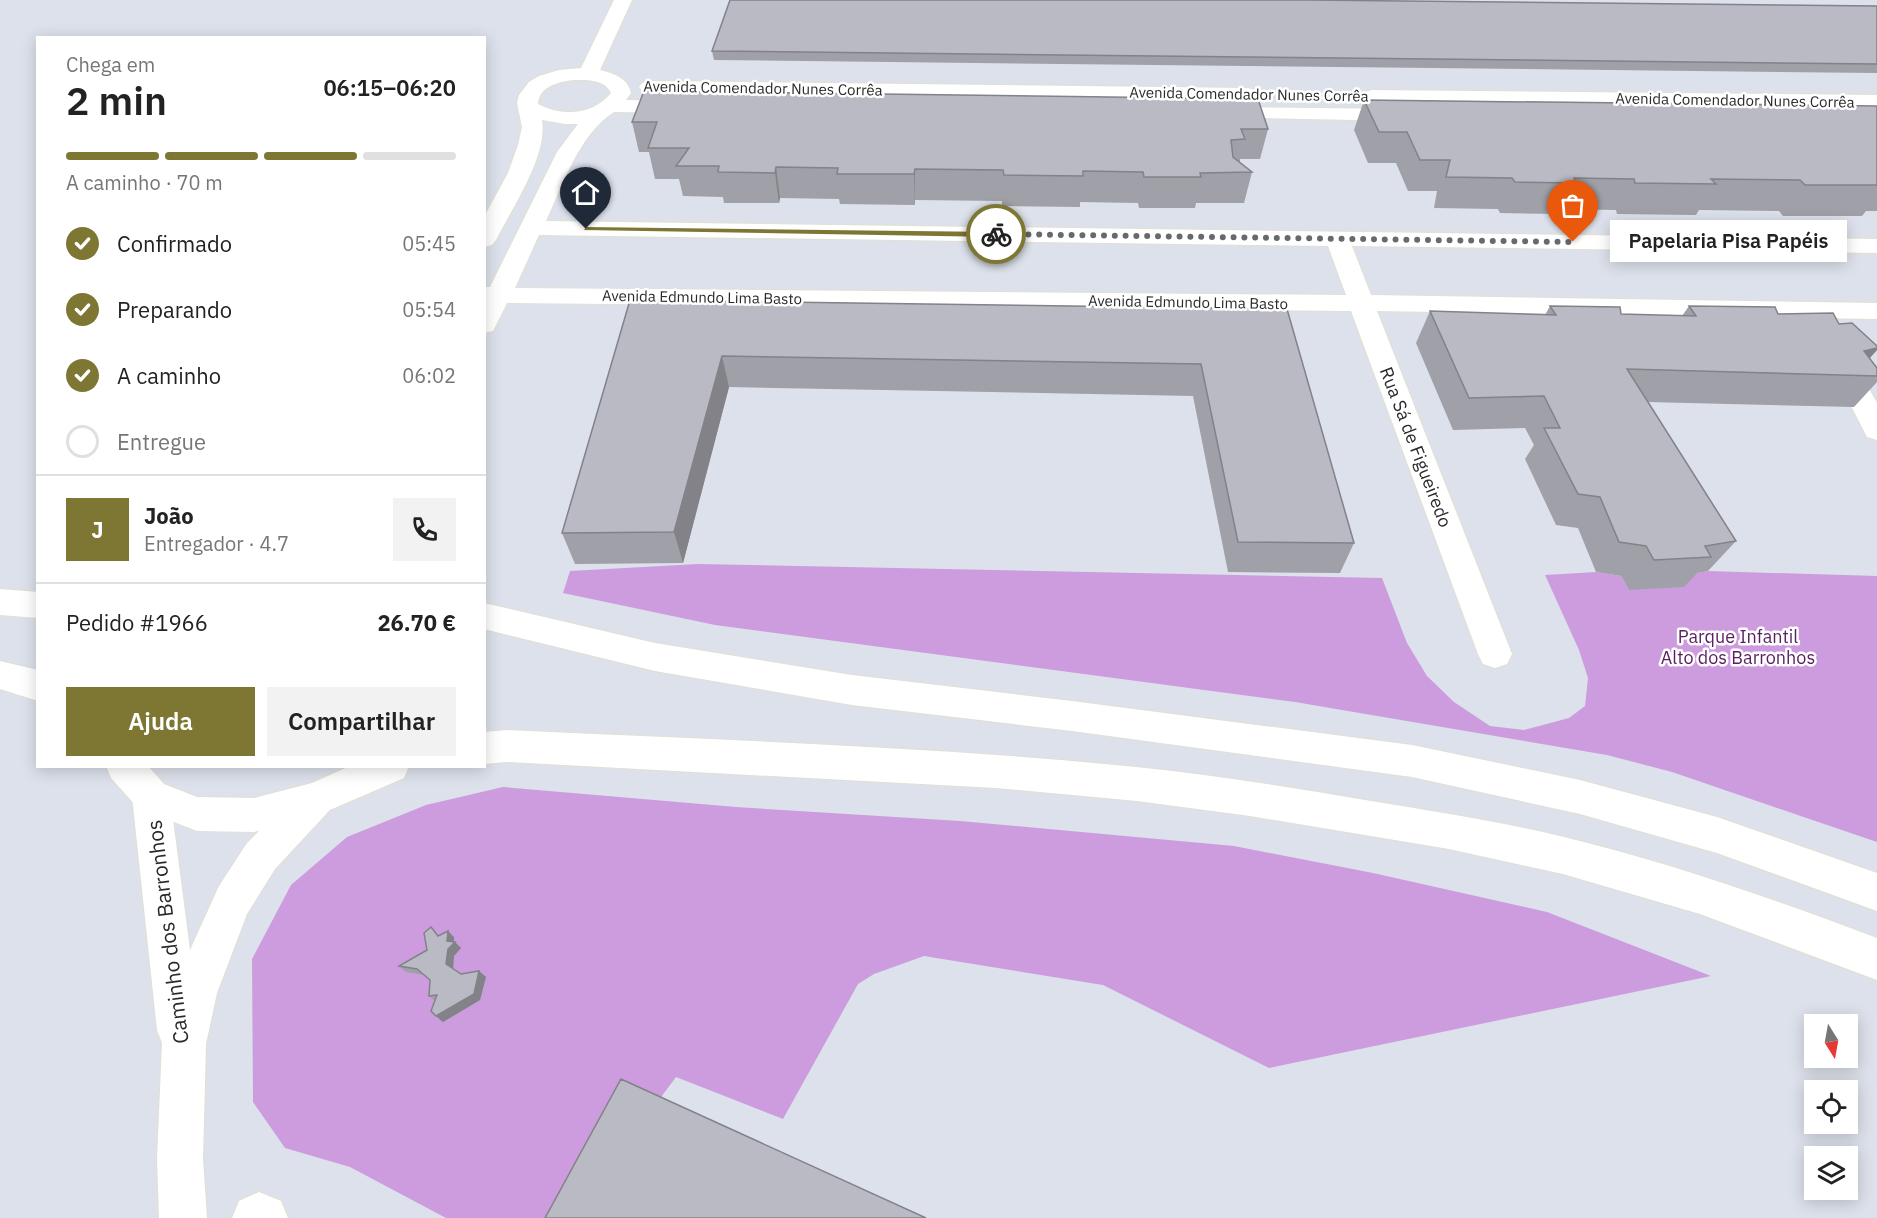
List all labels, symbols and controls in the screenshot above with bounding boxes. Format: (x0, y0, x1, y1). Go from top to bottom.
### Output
text: Chega em (66, 51, 155, 78)
text: 06:15–06:20 (323, 73, 456, 102)
text: 2 min (66, 75, 167, 126)
street label: Avenida Comendador Nunes Corrêa (643, 76, 883, 100)
street label: Avenida Comendador Nunes Corrêa (1129, 82, 1369, 106)
street label: Avenida Comendador Nunes Corrêa (1615, 88, 1855, 112)
pin (560, 167, 611, 229)
text: A caminho · 70 m (66, 169, 223, 196)
icon: home (569, 176, 602, 209)
pin (1547, 180, 1598, 242)
icon: bag (1556, 189, 1589, 222)
courier (966, 204, 1026, 264)
icon: bike (980, 218, 1013, 251)
callout: Papelaria Pisa Papéis (1609, 221, 1846, 263)
icon: check (66, 227, 99, 260)
text: Papelaria Pisa Papéis (1629, 227, 1828, 254)
text: Confirmado (117, 229, 232, 258)
text: 05:45 (402, 230, 456, 257)
street label: Avenida Edmundo Lima Basto (602, 286, 802, 308)
street label: Avenida Edmundo Lima Basto (1088, 291, 1288, 313)
icon: check (66, 293, 99, 326)
text: Preparando (117, 295, 232, 324)
text: 05:54 (402, 296, 456, 323)
icon: check (66, 359, 99, 392)
text: A caminho (117, 361, 221, 390)
text: 06:02 (402, 362, 456, 389)
street label: Rua Sá de Figueiredo (1375, 364, 1457, 530)
text: Entregue (117, 427, 206, 456)
button: phone (393, 498, 456, 561)
text: João (144, 501, 194, 530)
text: J (91, 515, 104, 544)
text: Entregador · 4.7 (144, 530, 289, 557)
text: Pedido #1966 (66, 608, 208, 637)
text: 26.70 € (377, 608, 456, 637)
park label: Parque Infantil Alto dos Barronhos (1661, 625, 1815, 669)
button: Ajuda (66, 687, 255, 756)
button: Compartilhar (267, 687, 456, 756)
street label: Caminho dos Barronhos (139, 818, 195, 1046)
north arrow (1804, 1014, 1858, 1068)
map controls (1804, 1014, 1858, 1200)
button: locate (1804, 1080, 1858, 1134)
button: layers (1804, 1146, 1858, 1200)

